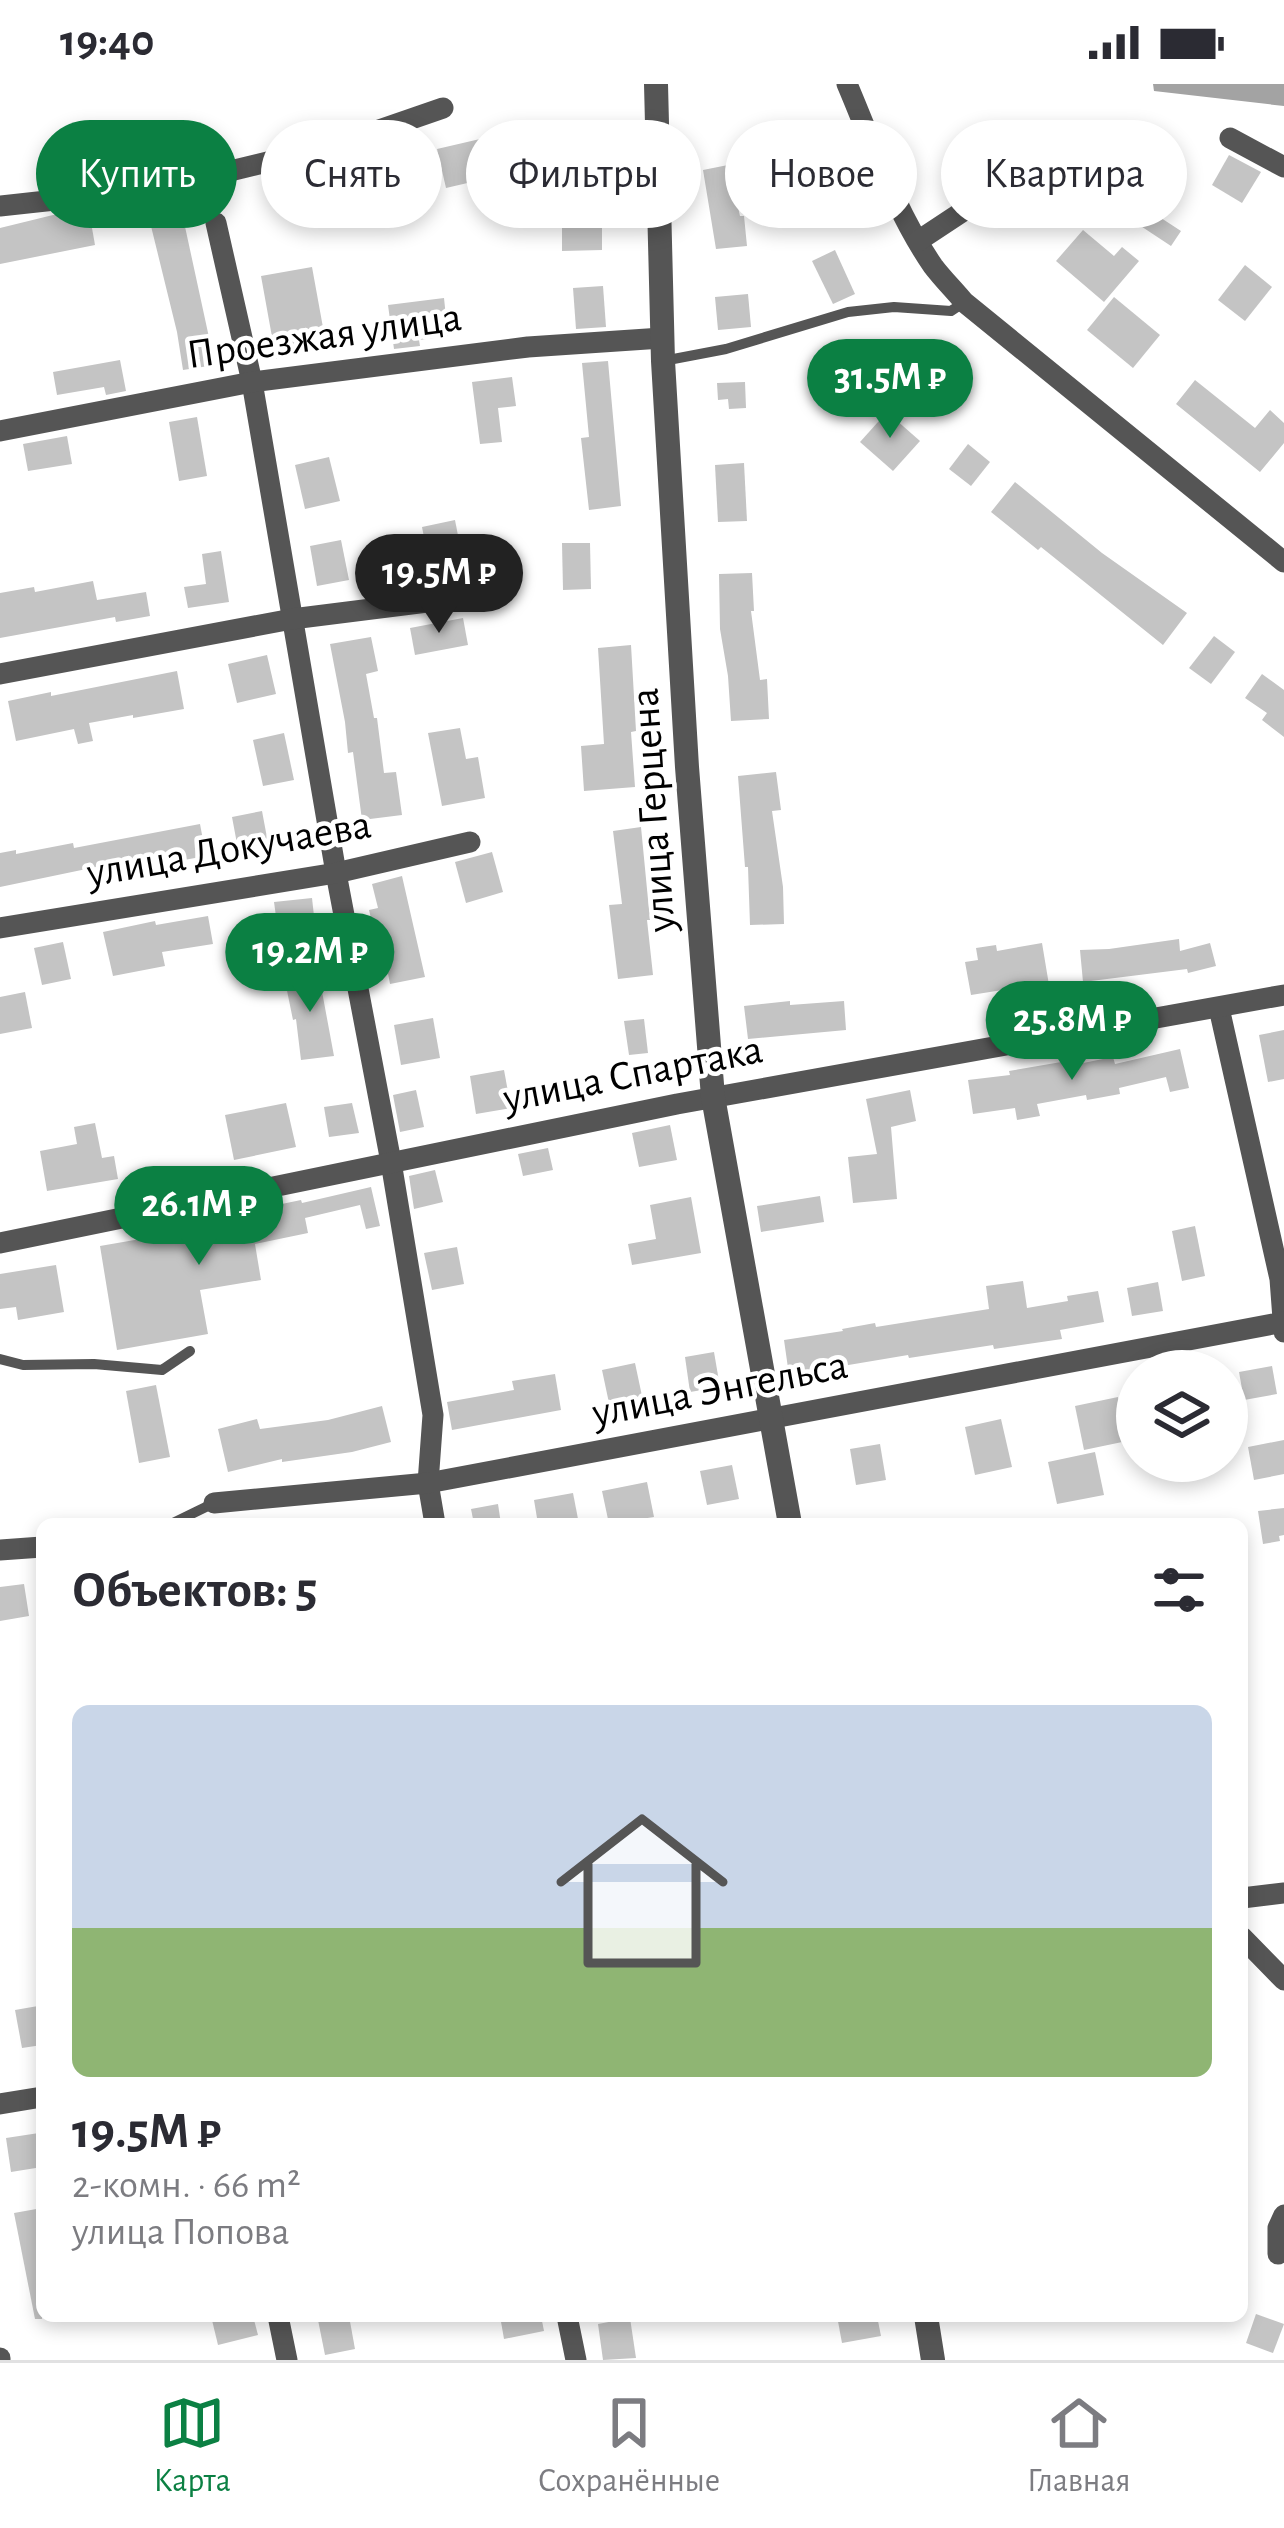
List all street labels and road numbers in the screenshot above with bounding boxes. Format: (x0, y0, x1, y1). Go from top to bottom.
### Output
street label: Проезжая улица (184, 296, 464, 376)
street label: улица Герцена (624, 686, 683, 935)
street label: улица Докучаева (83, 803, 374, 895)
street label: улица Спартака (499, 1028, 766, 1120)
street label: улица Энгельса (588, 1344, 851, 1435)

